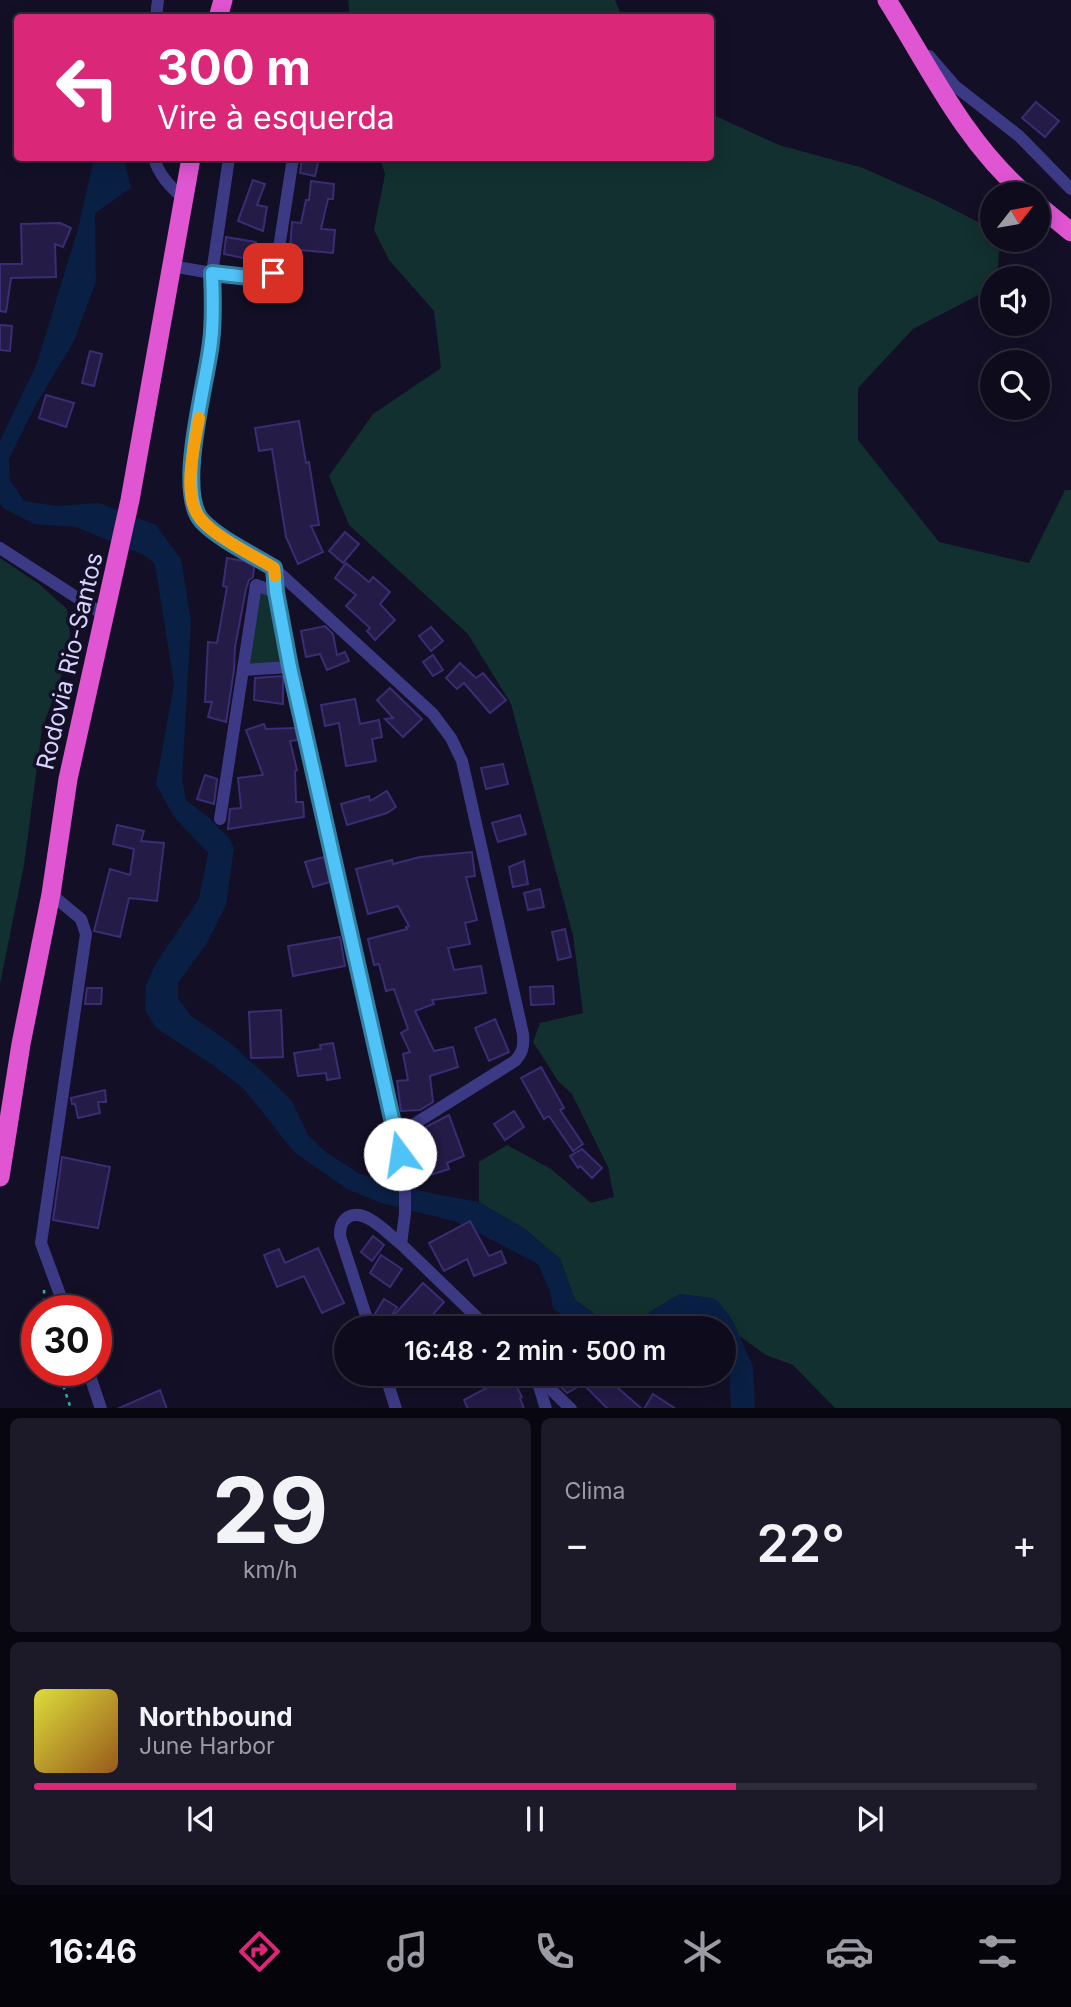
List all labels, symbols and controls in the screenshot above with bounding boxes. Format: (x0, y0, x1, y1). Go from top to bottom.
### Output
text: 300 m (157, 38, 311, 97)
icon: left (42, 42, 133, 133)
text: Vire à esquerda (157, 98, 395, 137)
north arrow (980, 182, 1050, 252)
map controls (980, 182, 1050, 420)
pin (243, 243, 303, 303)
icon: arrive (254, 254, 292, 292)
button: sound (980, 266, 1050, 336)
button: search (980, 350, 1050, 420)
street label: Rodovia Rio-Santos (30, 549, 109, 772)
position arrow (363, 1117, 437, 1191)
speed limit sign: 30 (21, 1295, 112, 1386)
text: 16:48 · 2 min · 500 m (404, 1335, 666, 1366)
text: 29 (212, 1455, 328, 1565)
text: Clima (565, 1477, 626, 1505)
text: 22° (756, 1512, 845, 1575)
text: − (565, 1521, 590, 1567)
text: + (1012, 1521, 1037, 1567)
text: km/h (243, 1556, 298, 1584)
text: Northbound (139, 1701, 293, 1732)
text: June Harbor (139, 1732, 275, 1760)
icon: previous (182, 1800, 220, 1838)
icon: pause (516, 1800, 554, 1838)
icon: next (851, 1800, 889, 1838)
icon: directions (235, 1927, 284, 1976)
icon: music (383, 1927, 432, 1976)
icon: phone (530, 1927, 579, 1976)
icon: climate (678, 1927, 727, 1976)
icon: car (825, 1927, 874, 1976)
icon: filters (973, 1927, 1022, 1976)
text: 16:46 (49, 1932, 137, 1971)

